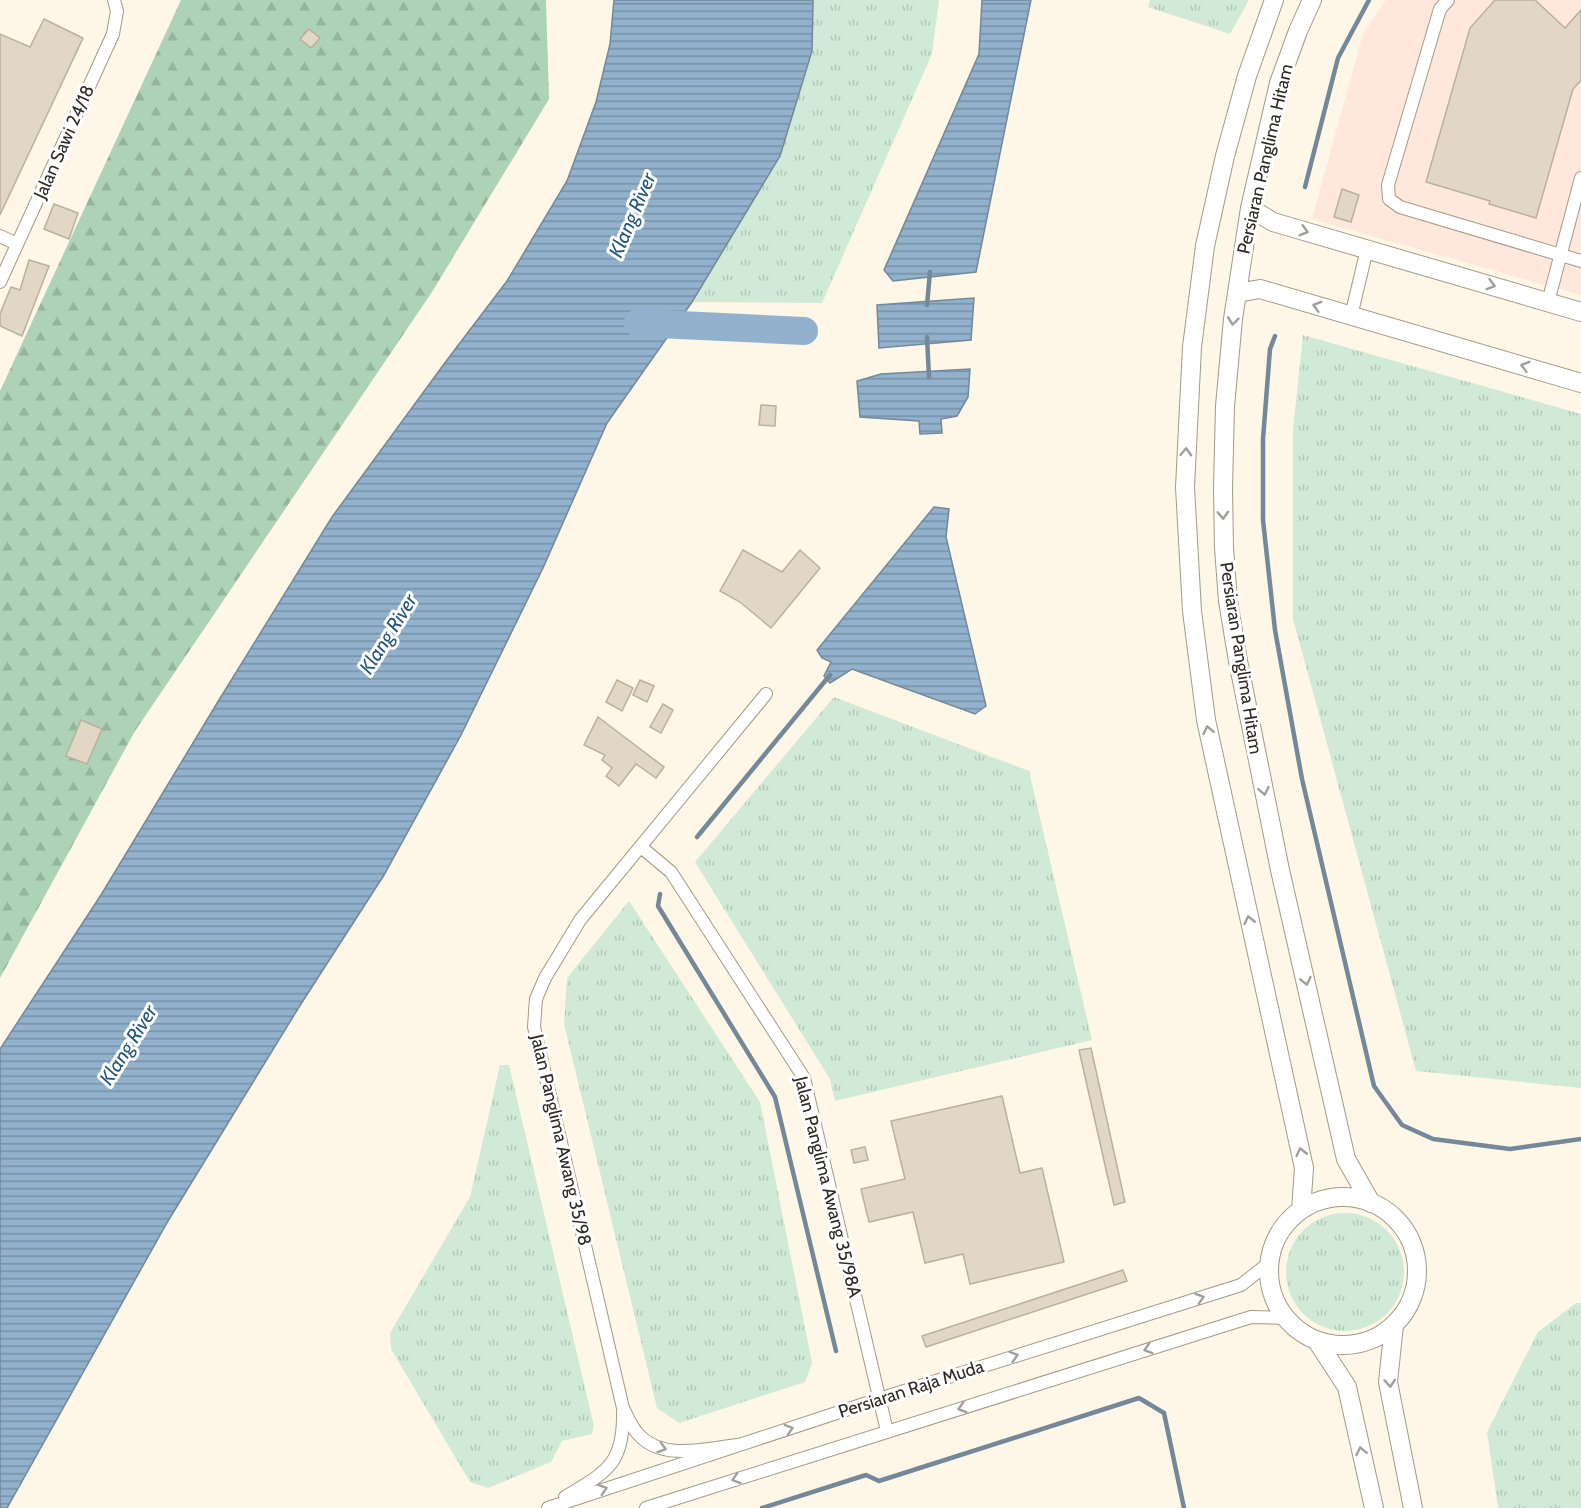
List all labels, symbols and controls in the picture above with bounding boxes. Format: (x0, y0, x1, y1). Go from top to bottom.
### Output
street label: Persiaran Panglima Hitam (1232, 62, 1298, 256)
street label: Jalan Sawi 24/18 (29, 82, 99, 203)
water label: Klang River (603, 168, 661, 261)
one-way arrow (1299, 223, 1309, 236)
one-way arrow (1485, 278, 1496, 290)
one-way arrow (1313, 301, 1323, 313)
one-way arrow (1228, 316, 1240, 325)
one-way arrow (1520, 361, 1531, 373)
one-way arrow (1180, 447, 1192, 456)
one-way arrow (1217, 511, 1230, 520)
street label: Persiaran Panglima Hitam (1215, 560, 1267, 756)
water label: Klang River (354, 589, 422, 678)
one-way arrow (1202, 725, 1215, 735)
one-way arrow (1257, 785, 1270, 795)
one-way arrow (1243, 915, 1256, 925)
one-way arrow (1299, 976, 1312, 986)
water label: Klang River (94, 1000, 162, 1089)
street label: Jalan Panglima Awang 35/98 (526, 1031, 596, 1248)
street label: Jalan Panglima Awang 35/98A (790, 1073, 866, 1300)
one-way arrow (1295, 1147, 1308, 1157)
one-way arrow (1194, 1293, 1205, 1305)
one-way arrow (1143, 1342, 1154, 1354)
one-way arrow (1008, 1351, 1019, 1364)
street label: Persiaran Raja Muda (836, 1355, 987, 1423)
one-way arrow (1383, 1379, 1396, 1388)
one-way arrow (957, 1400, 968, 1413)
one-way arrow (783, 1423, 794, 1436)
one-way arrow (656, 1441, 667, 1453)
one-way arrow (1355, 1446, 1368, 1456)
one-way arrow (731, 1472, 742, 1484)
one-way arrow (597, 1484, 608, 1497)

